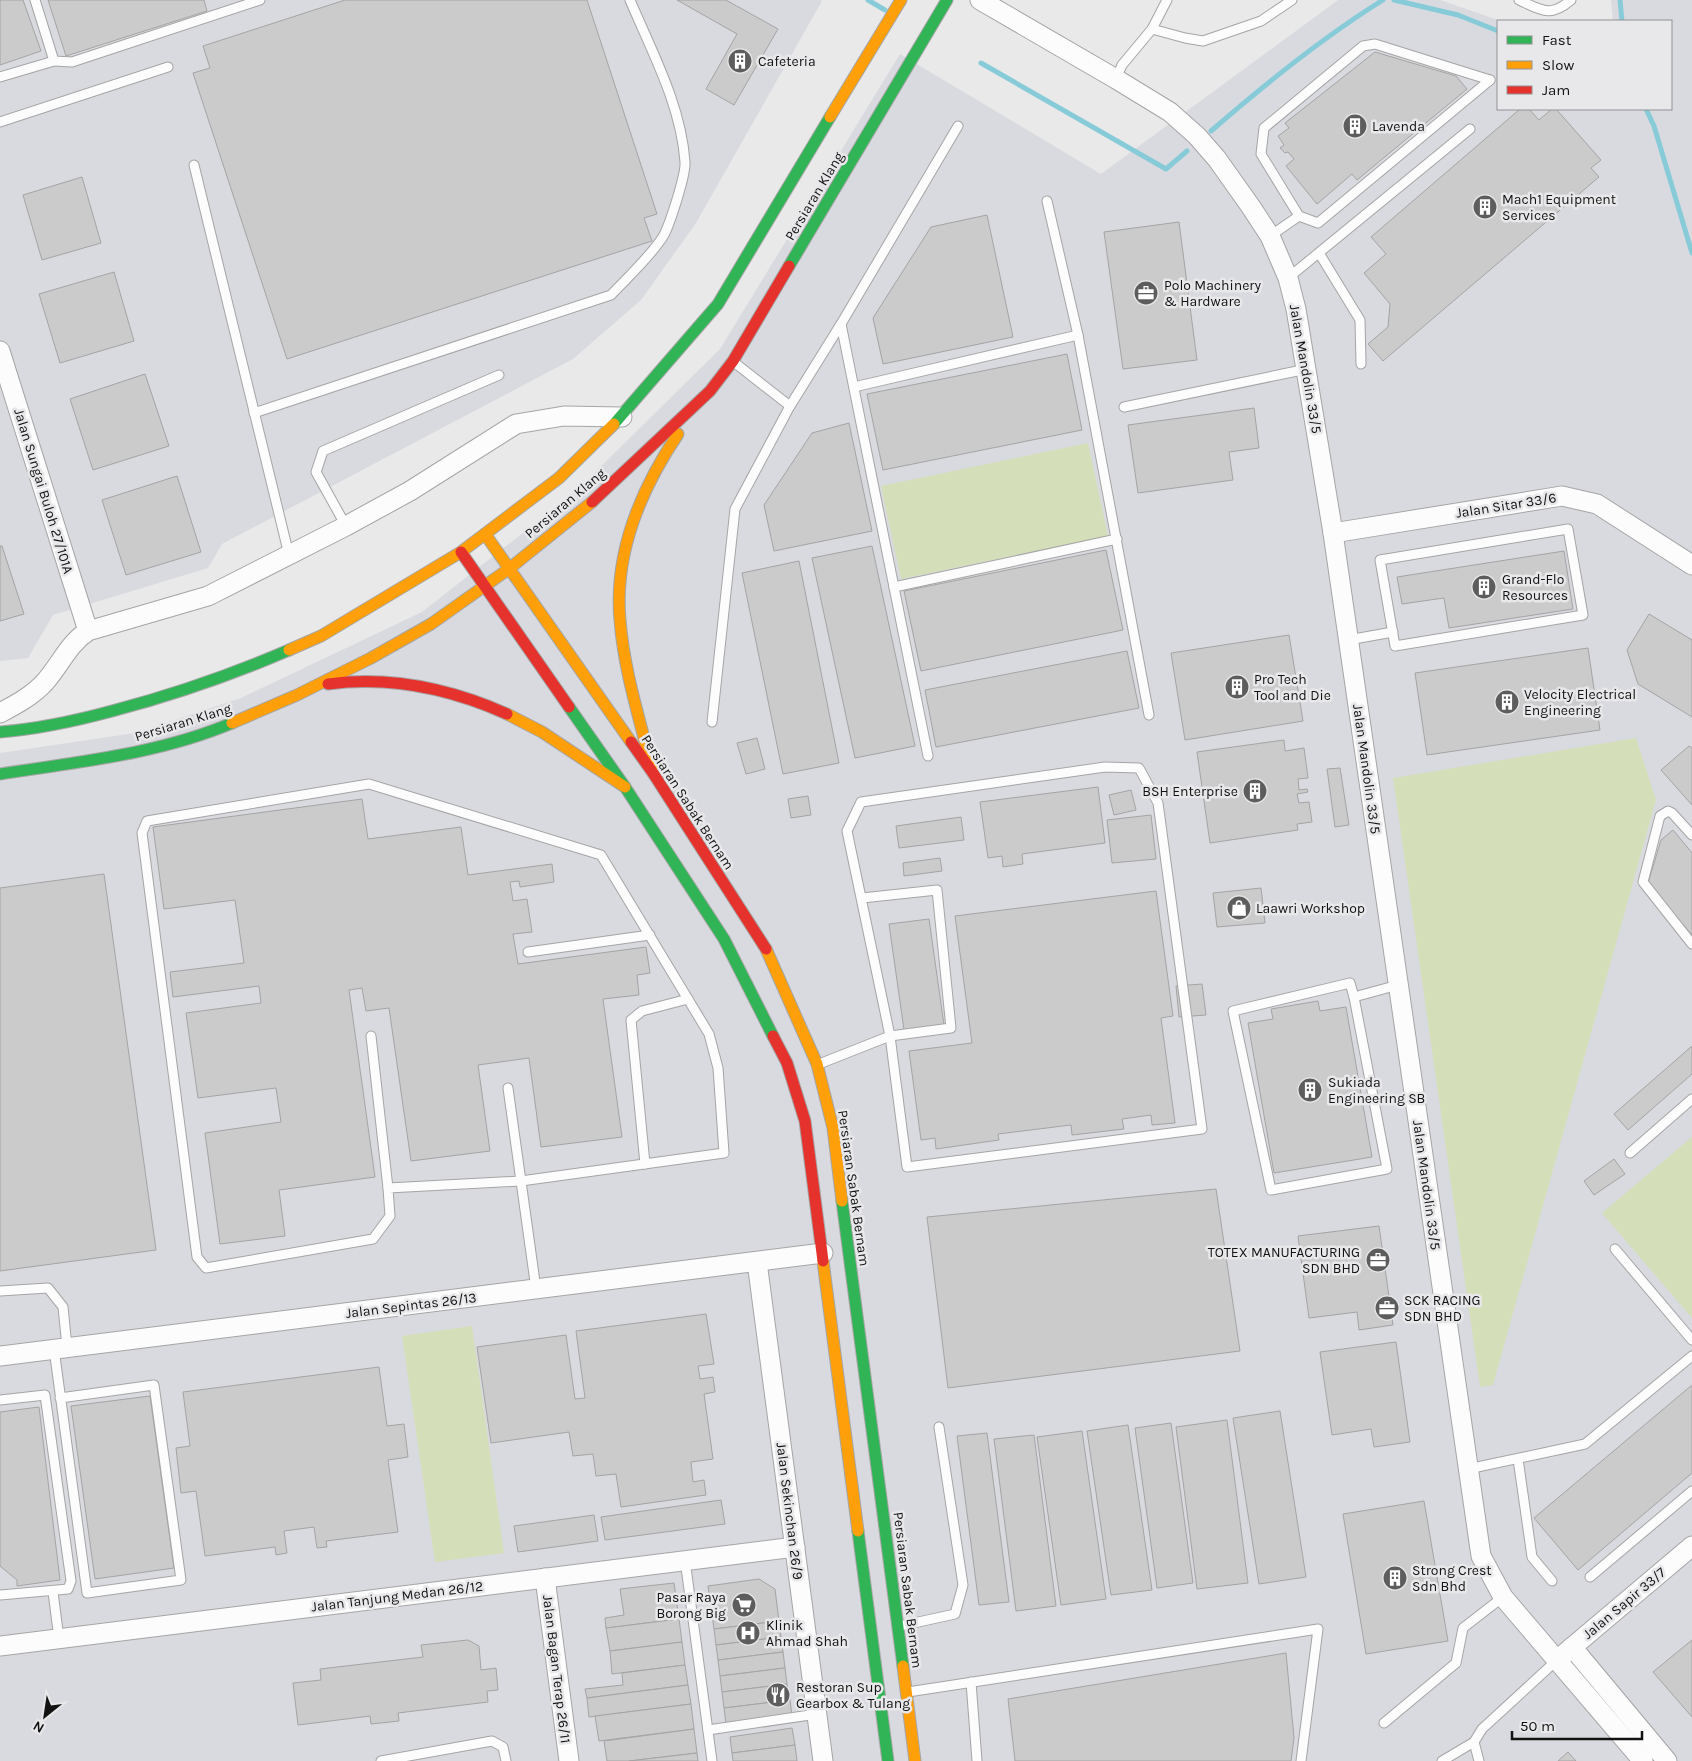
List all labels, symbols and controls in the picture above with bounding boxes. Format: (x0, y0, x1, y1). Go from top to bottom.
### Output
legend (1497, 20, 1672, 110)
text: Fast (1542, 31, 1572, 49)
building icon: Cafeteria (727, 48, 753, 74)
place label: Cafeteria (758, 53, 816, 70)
text: Slow (1542, 56, 1574, 74)
text: Jam (1542, 81, 1570, 99)
building icon: Lavenda (1342, 113, 1368, 139)
place label: Lavenda (1372, 118, 1425, 135)
street label: Persiaran Klang (781, 149, 848, 244)
place label: Mach1 Equipment Services (1502, 191, 1616, 224)
building icon: Mach1 Equipment Services (1472, 194, 1498, 220)
place label: Polo Machinery & Hardware (1164, 277, 1261, 310)
office icon: Polo Machinery & Hardware (1133, 280, 1159, 306)
street label: Jalan Mandolin 33/5 (1286, 303, 1325, 435)
street label: Jalan Sungai Buloh 27/101A (10, 406, 77, 576)
street label: Persiaran Klang (521, 465, 609, 542)
street label: Jalan Sitar 33/6 (1455, 489, 1557, 522)
place label: Grand-Flo Resources (1502, 571, 1568, 604)
building icon: Grand-Flo Resources (1471, 574, 1497, 600)
place label: Pro Tech Tool and Die (1254, 671, 1331, 704)
building icon: Pro Tech Tool and Die (1224, 674, 1250, 700)
place label: Velocity Electrical Engineering (1524, 686, 1636, 719)
building icon: Velocity Electrical Engineering (1494, 689, 1520, 715)
street label: Persiaran Klang (133, 700, 234, 745)
street label: Jalan Mandolin 33/5 (1349, 703, 1384, 835)
street label: Persiaran Sabak Bernam (638, 732, 738, 873)
building icon: BSH Enterprise (1242, 778, 1268, 804)
place label: BSH Enterprise (1142, 783, 1238, 800)
shop icon: Laawri Workshop (1226, 895, 1252, 921)
place label: Laawri Workshop (1256, 900, 1365, 917)
place label: Sukiada Engineering SB (1328, 1074, 1425, 1107)
building icon: Sukiada Engineering SB (1297, 1077, 1323, 1103)
street label: Persiaran Sabak Bernam (834, 1109, 873, 1267)
street label: Jalan Mandolin 33/5 (1409, 1119, 1444, 1251)
place label: TOTEX MANUFACTURING SDN BHD (1208, 1244, 1360, 1277)
office icon: TOTEX MANUFACTURING SDN BHD (1365, 1247, 1391, 1273)
street label: Jalan Sepintas 26/13 (345, 1289, 478, 1322)
place label: SCK RACING SDN BHD (1404, 1292, 1481, 1325)
office icon: SCK RACING SDN BHD (1374, 1295, 1400, 1321)
street label: Jalan Sekinchan 26/9 (773, 1441, 806, 1581)
street label: Persiaran Sabak Bernam (889, 1511, 926, 1669)
place label: Strong Crest Sdn Bhd (1412, 1562, 1492, 1595)
street label: Jalan Sapir 33/7 (1579, 1564, 1669, 1643)
building icon: Strong Crest Sdn Bhd (1382, 1565, 1408, 1591)
street label: Jalan Tanjung Medan 26/12 (310, 1578, 484, 1615)
place label: Pasar Raya Borong Big (656, 1589, 726, 1622)
supermarket icon: Pasar Raya Borong Big (731, 1592, 757, 1618)
street label: Jalan Bagan Terap 26/11 (539, 1594, 574, 1744)
place label: Klinik Ahmad Shah (766, 1617, 848, 1650)
hospital icon: Klinik Ahmad Shah (735, 1620, 761, 1646)
place label: Restoran Sup Gearbox & Tulang (796, 1679, 910, 1712)
restaurant icon: Restoran Sup Gearbox & Tulang (765, 1682, 791, 1708)
north arrow (20, 1691, 70, 1741)
scale bar (1512, 1708, 1642, 1740)
text: N (30, 1717, 47, 1737)
text: 50 m (1520, 1717, 1555, 1735)

